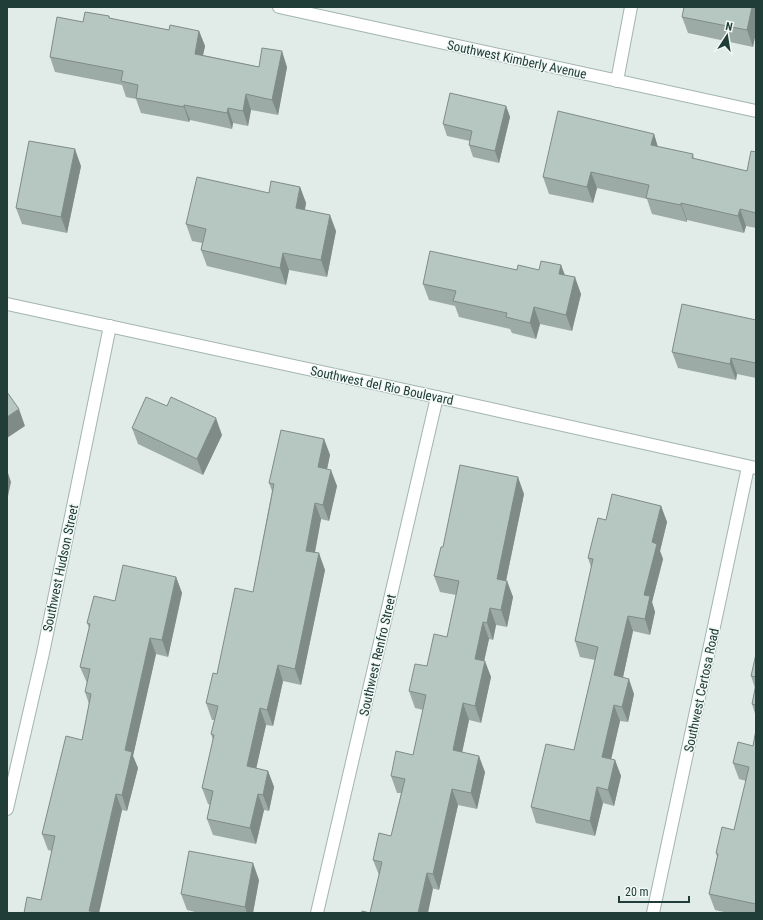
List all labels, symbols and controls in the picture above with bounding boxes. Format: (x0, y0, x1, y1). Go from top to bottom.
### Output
north arrow (707, 16, 747, 56)
text: N (724, 20, 734, 34)
street label: Southwest Kimberly Avenue (446, 37, 588, 82)
street label: Southwest del Rio Boulevard (309, 363, 455, 408)
street label: Southwest Hudson Street (40, 503, 81, 633)
street label: Southwest Renfro Street (356, 593, 399, 717)
street label: Southwest Certosa Road (681, 627, 722, 753)
scale bar (619, 878, 689, 904)
text: 20 m (625, 885, 649, 899)

